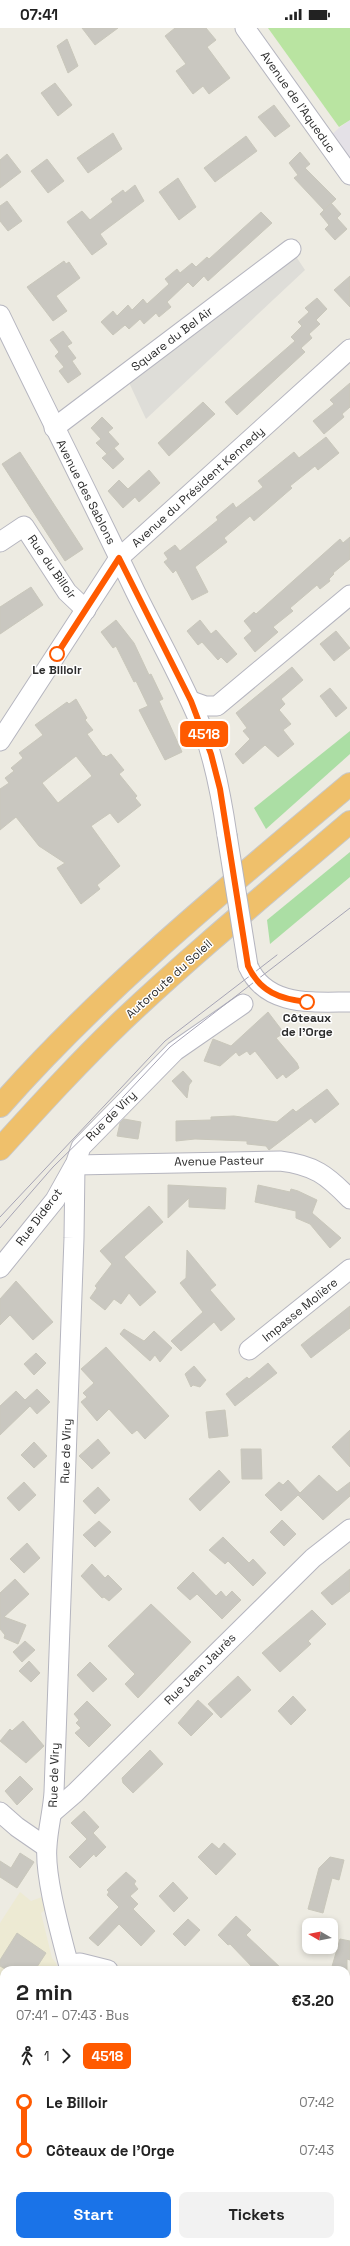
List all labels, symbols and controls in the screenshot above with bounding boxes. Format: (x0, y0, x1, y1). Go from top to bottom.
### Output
text: 07:41 (20, 5, 58, 24)
street label: Avenue de l'Aqueduc (257, 48, 339, 156)
street label: Square du Bel Air (128, 303, 216, 375)
street label: Avenue du Président Kennedy (128, 423, 268, 551)
street label: Avenue des Sablons (53, 437, 119, 547)
street label: Rue du Billoir (24, 532, 80, 603)
marker: Le Billoir (49, 646, 65, 662)
place label: Le Billoir (32, 662, 82, 678)
line badge: 4518 (176, 721, 232, 747)
text: 4518 (188, 725, 220, 743)
street label: Autoroute du Soleil (122, 936, 216, 1022)
marker: Côteaux de l'Orge (299, 994, 315, 1010)
place label: Côteaux de l'Orge (281, 1010, 333, 1040)
street label: Rue de Viry (82, 1087, 140, 1145)
street label: Avenue Pasteur (174, 1152, 265, 1170)
street label: Rue Diderot (12, 1185, 66, 1249)
street label: Impasse Molière (259, 1275, 341, 1345)
street label: Rue de Viry (57, 1418, 75, 1484)
street label: Rue Jean Jaurès (161, 1630, 239, 1708)
street label: Rue de Viry (45, 1742, 63, 1808)
north arrow (302, 1918, 338, 1954)
map controls (302, 1918, 338, 1954)
text: 2 min (16, 1978, 73, 2006)
text: €3.20 (292, 1991, 334, 2010)
text: 07:41 – 07:43 · Bus (16, 2007, 129, 2024)
icon: walk (16, 2045, 38, 2067)
icon: forward (55, 2045, 77, 2067)
text: 4518 (91, 2047, 123, 2065)
text: 1 (44, 2048, 49, 2065)
text: Le Billoir (46, 2093, 108, 2112)
text: 07:42 (299, 2094, 334, 2111)
text: Côteaux de l'Orge (46, 2141, 175, 2160)
text: 07:43 (299, 2142, 334, 2159)
button: Start (16, 2192, 171, 2238)
button: Tickets (179, 2192, 334, 2238)

